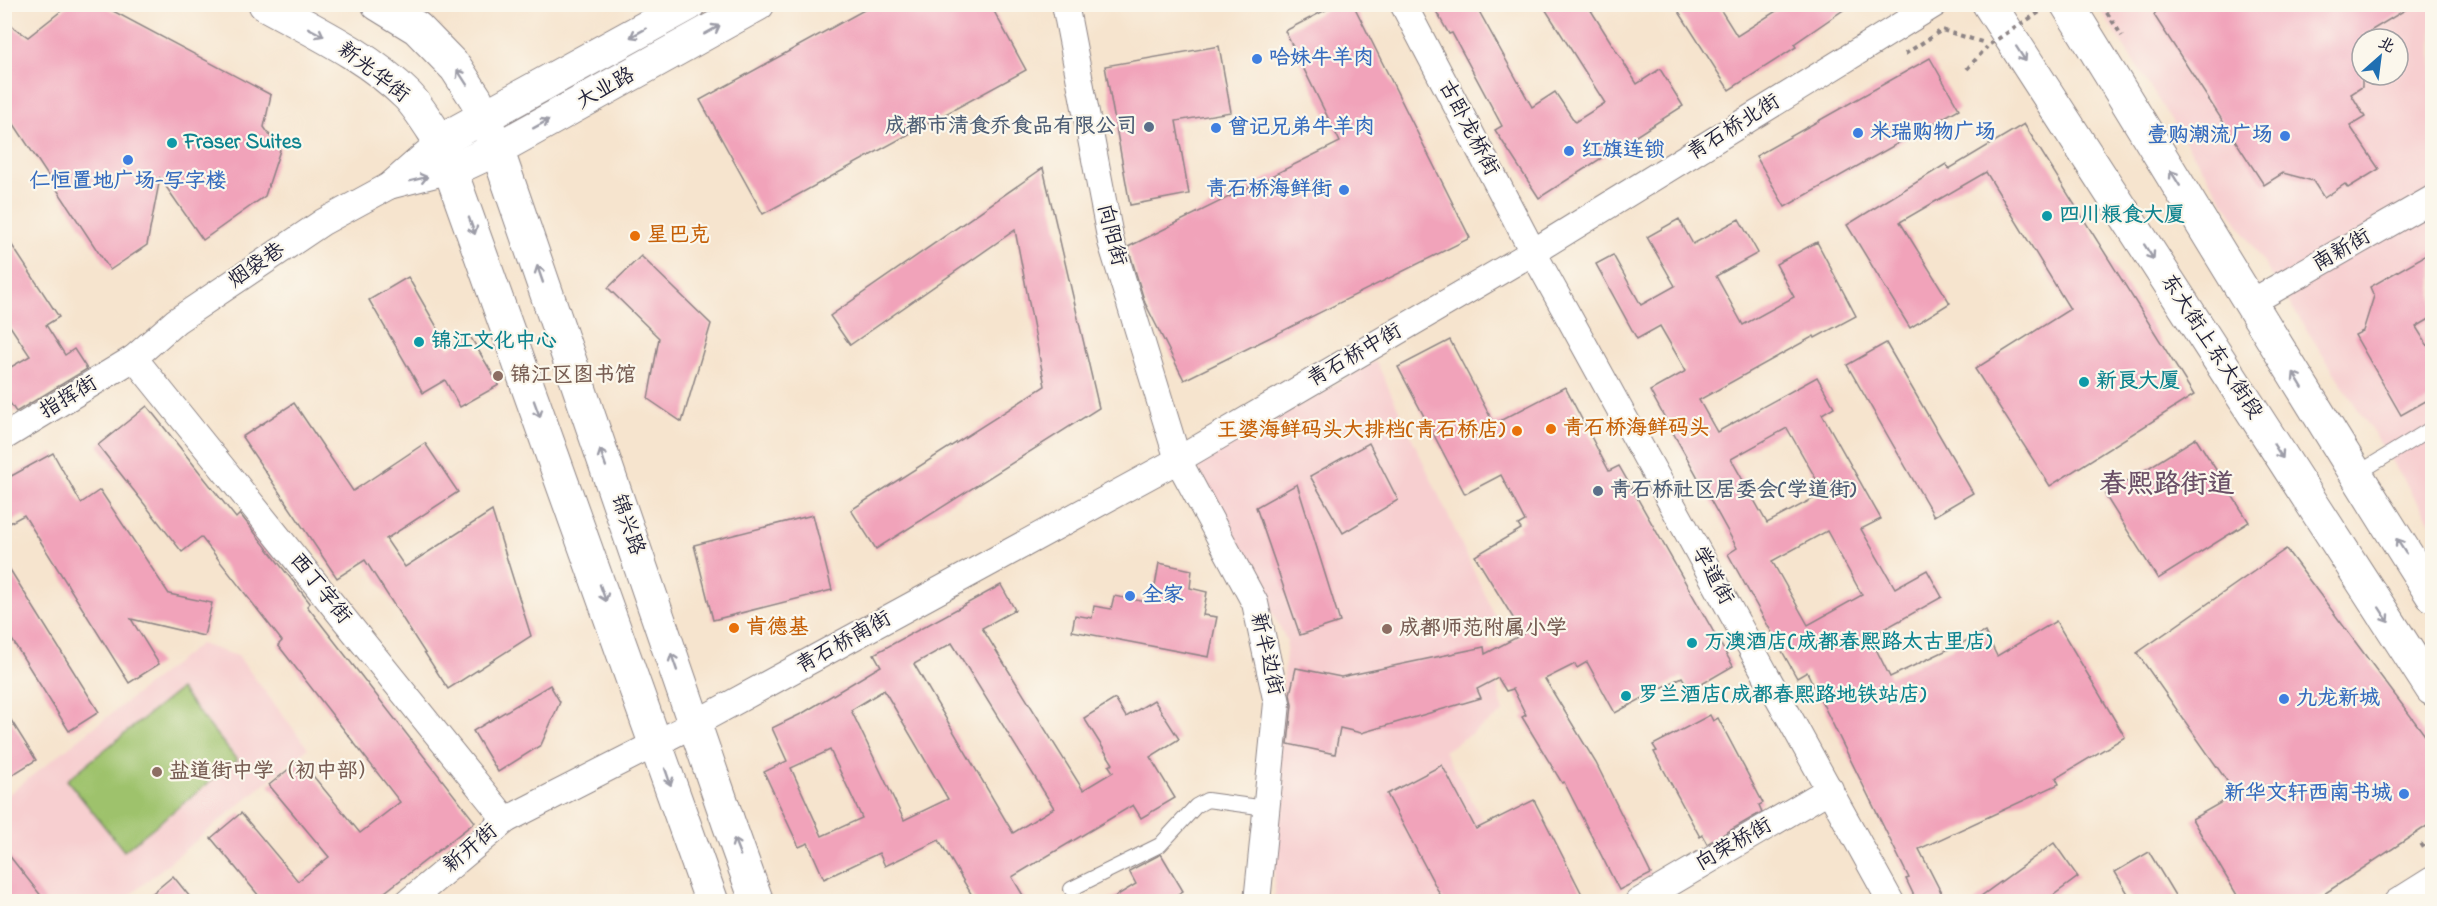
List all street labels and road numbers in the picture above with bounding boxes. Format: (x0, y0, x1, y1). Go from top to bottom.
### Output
street label: 新光华街 (331, 35, 415, 111)
street label: 大业路 (571, 61, 641, 117)
street label: 古卧龙桥街 (1430, 75, 1506, 181)
street label: 青石桥北街 (1682, 87, 1786, 169)
street label: 向阳街 (1089, 201, 1133, 269)
street label: 南新街 (2307, 222, 2377, 280)
street label: 烟袋巷 (222, 236, 292, 296)
street label: 东大街上东大街段 (2153, 268, 2269, 426)
street label: 青石桥中街 (1302, 317, 1408, 395)
street label: 指挥街 (34, 369, 104, 427)
street label: 锦兴路 (603, 490, 651, 560)
street label: 学道街 (1684, 541, 1740, 611)
street label: 西丁字街 (282, 547, 358, 631)
street label: 青石桥南街 (791, 604, 897, 682)
street label: 新半边街 (1242, 610, 1290, 698)
street label: 向荣桥街 (1690, 811, 1778, 879)
street label: 新开街 (437, 817, 505, 881)

